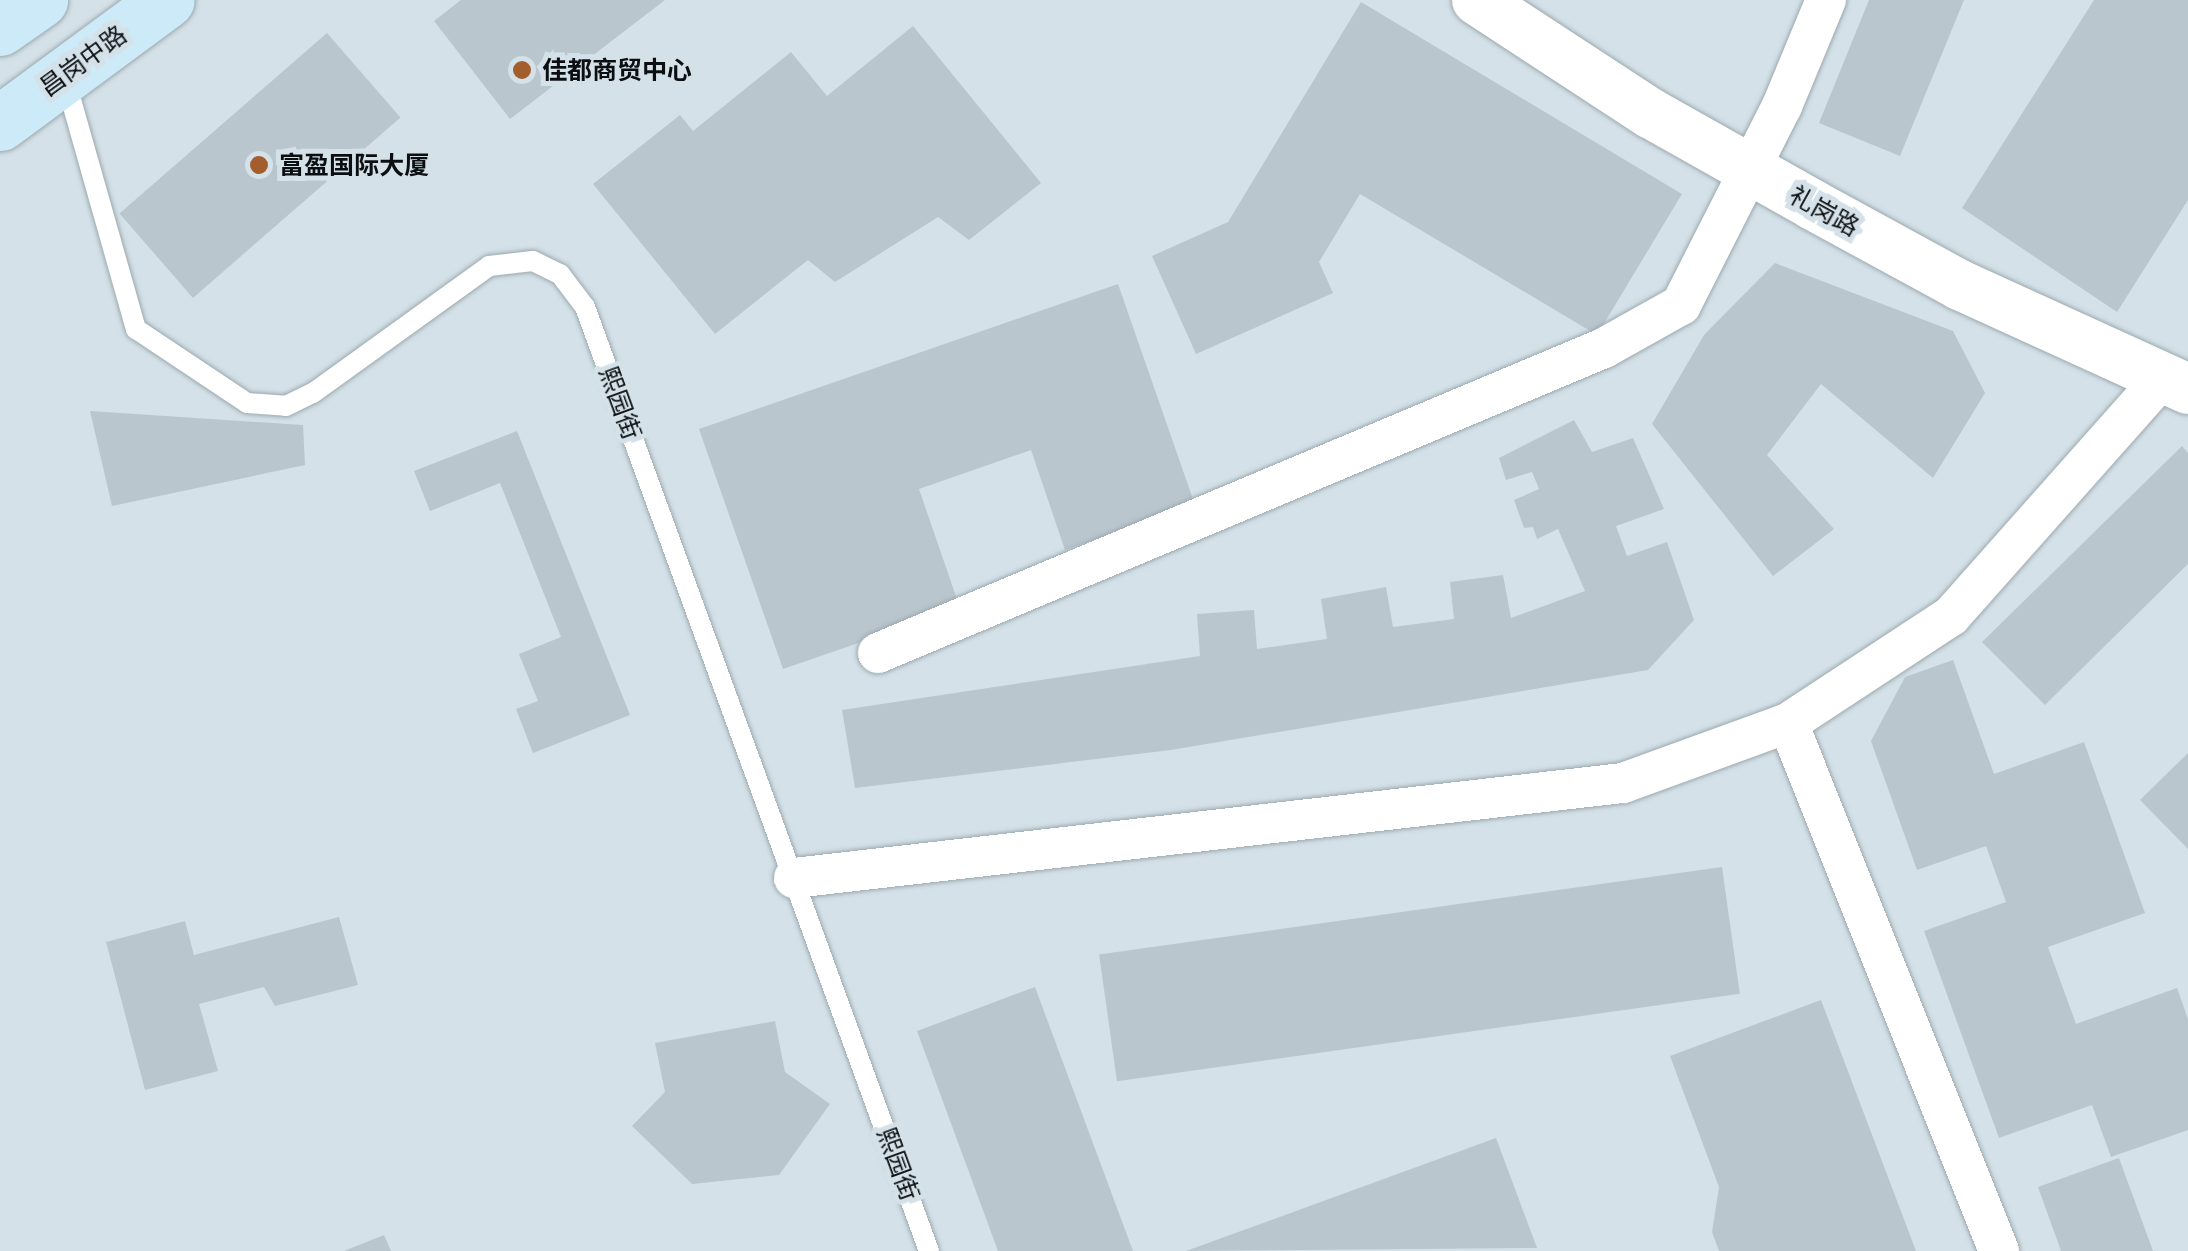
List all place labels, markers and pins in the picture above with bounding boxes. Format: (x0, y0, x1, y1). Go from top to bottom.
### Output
place label: 佳都商贸中心 (542, 55, 692, 85)
marker: 佳都商贸中心 (511, 59, 533, 81)
place label: 富盈国际大厦 (279, 150, 429, 180)
marker: 富盈国际大厦 (248, 154, 270, 176)

